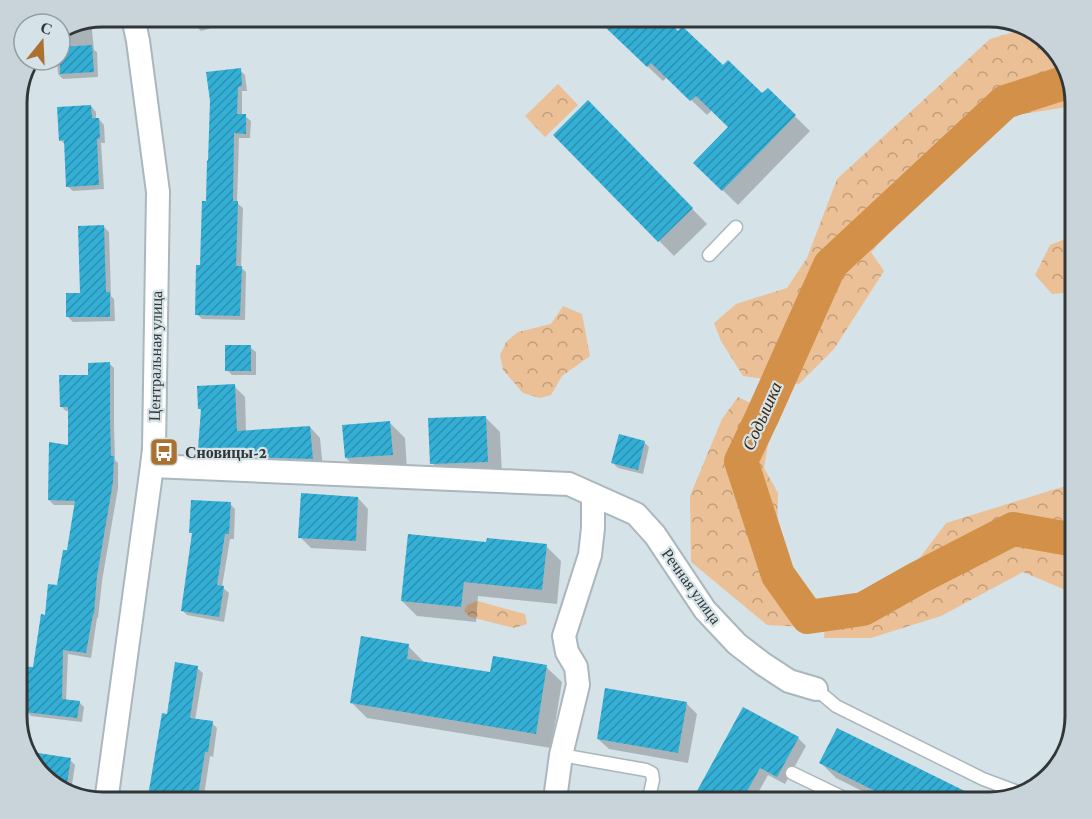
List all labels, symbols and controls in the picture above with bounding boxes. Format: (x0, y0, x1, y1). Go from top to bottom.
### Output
north arrow (12, 12, 72, 72)
text: С (38, 18, 55, 38)
street label: Центральная улица (146, 291, 166, 421)
water label: Содышка (738, 379, 786, 453)
bus stop icon: Сновицы-2 (148, 436, 180, 468)
place label: Сновицы-2 (185, 444, 267, 461)
street label: Речная улица (658, 545, 725, 628)

